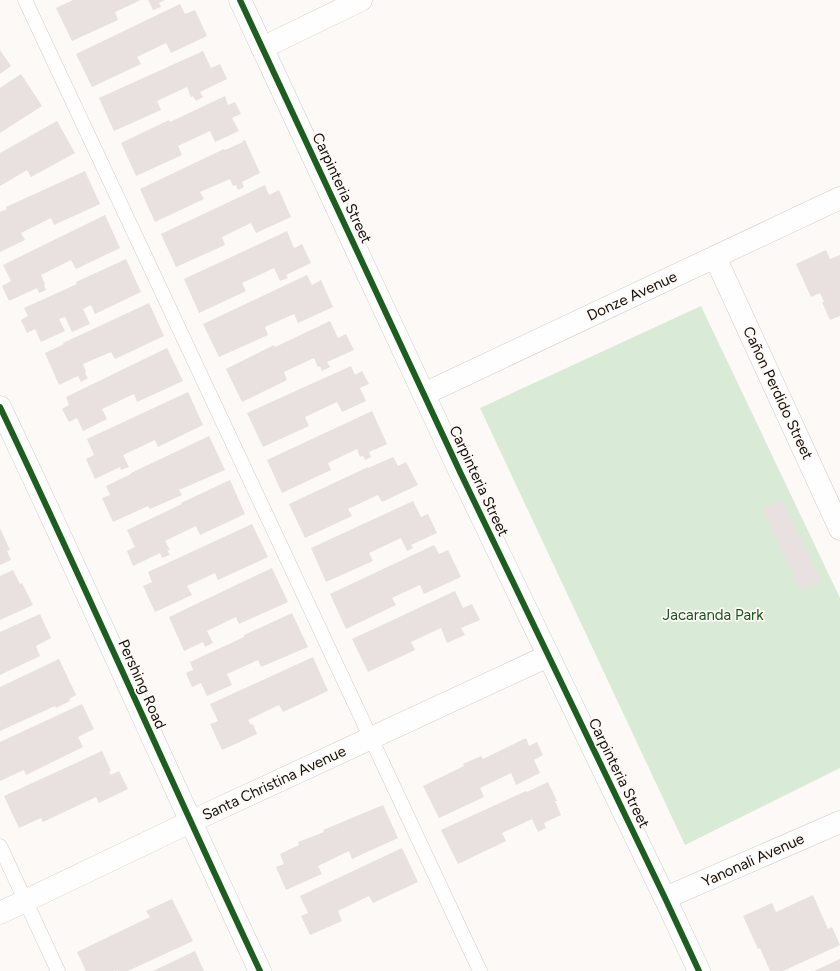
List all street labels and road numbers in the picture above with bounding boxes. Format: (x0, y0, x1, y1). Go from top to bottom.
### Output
street label: Carpinteria Street (308, 130, 376, 246)
street label: Donze Avenue (584, 267, 680, 325)
street label: Cañon Perdido Street (739, 324, 817, 463)
street label: Carpinteria Street (445, 423, 513, 539)
street label: Pershing Road (114, 636, 170, 732)
street label: Carpinteria Street (585, 715, 654, 831)
street label: Santa Christina Avenue (199, 742, 349, 824)
street label: Yanonali Avenue (699, 829, 807, 891)

